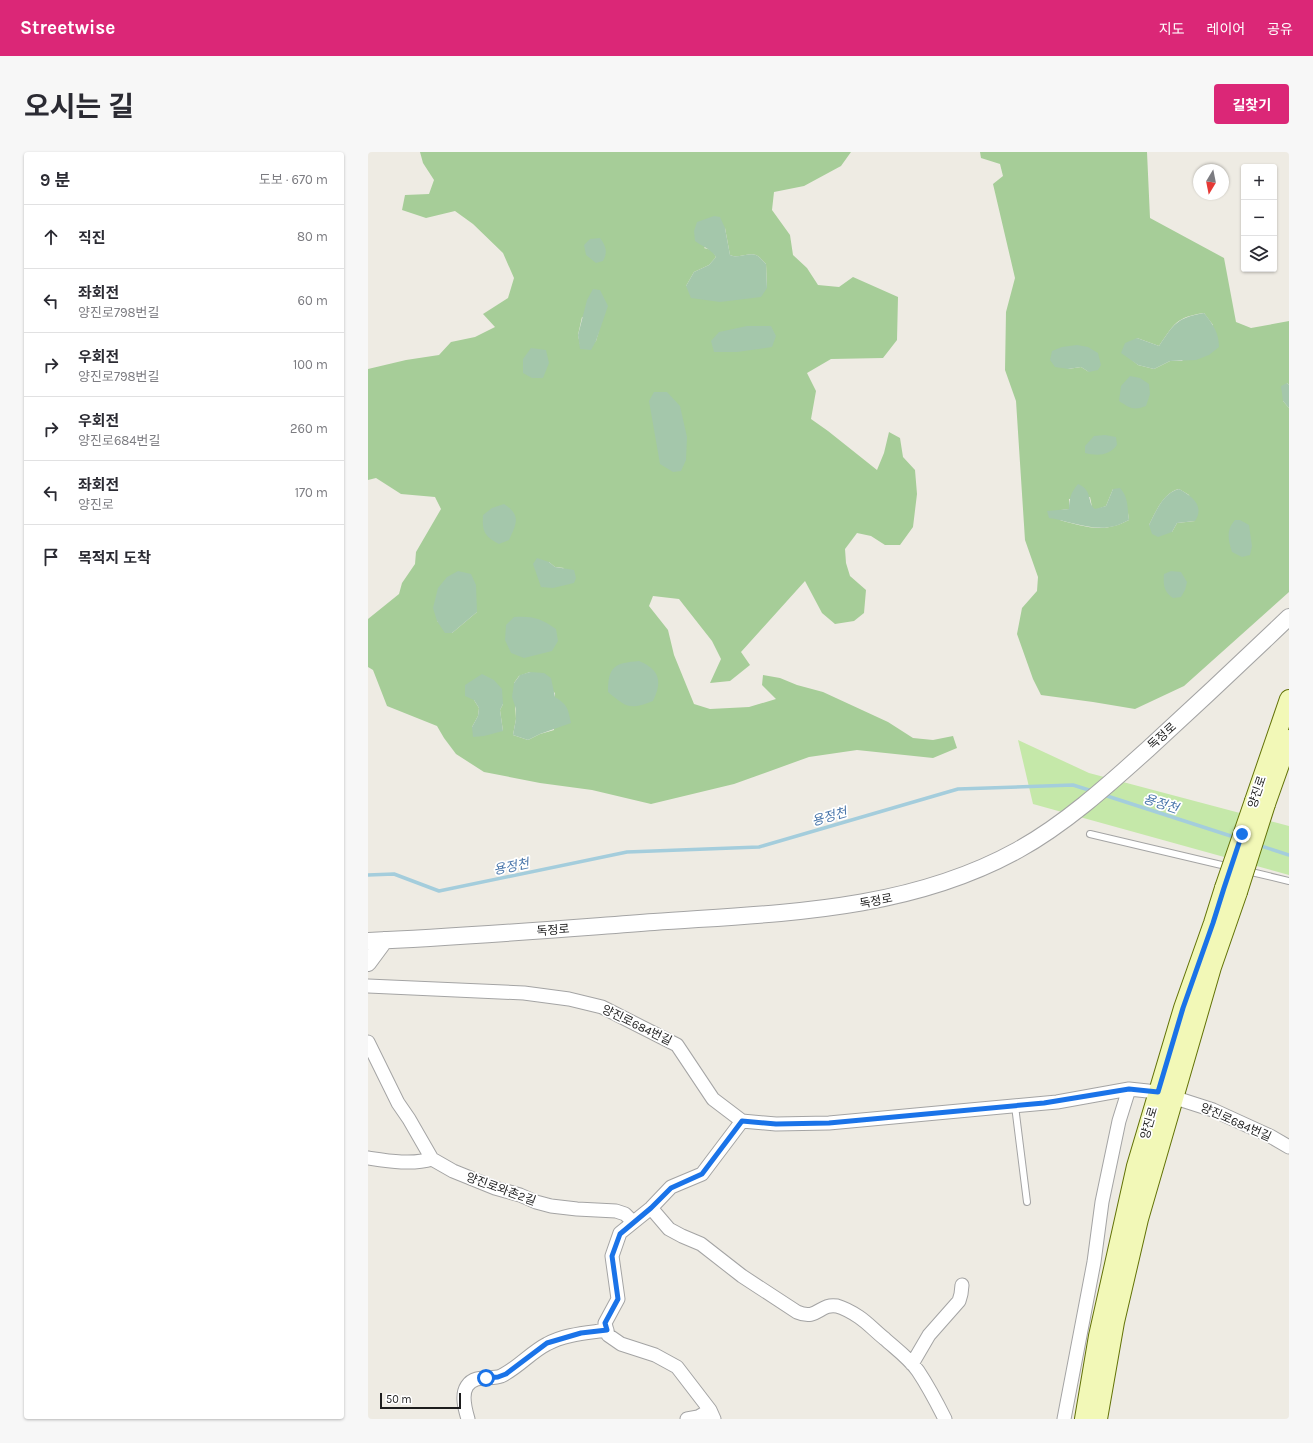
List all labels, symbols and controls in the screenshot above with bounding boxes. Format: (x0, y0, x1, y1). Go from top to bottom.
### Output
text: Streetwise (20, 17, 115, 39)
text: 지도 (1159, 21, 1185, 38)
text: 레이어 (1207, 21, 1245, 38)
text: 공유 (1267, 21, 1293, 38)
button: 길찾기 (1214, 84, 1289, 124)
text: 오시는 길 (24, 90, 134, 123)
north arrow (1193, 164, 1229, 200)
map controls (1241, 164, 1277, 272)
button: + (1241, 164, 1277, 200)
text: 9 분 (40, 170, 70, 190)
text: 도보 · 670 m (259, 172, 328, 187)
button: − (1241, 200, 1277, 236)
icon: ahead (40, 226, 62, 248)
text: 직진 (78, 229, 106, 247)
text: 80 m (297, 229, 328, 244)
button: layers (1241, 236, 1277, 272)
text: 좌회전 (78, 284, 119, 302)
icon: left (40, 290, 62, 312)
text: 60 m (298, 293, 328, 308)
text: 양진로798번길 (78, 305, 159, 320)
text: 우회전 (78, 348, 119, 366)
icon: right (40, 354, 62, 376)
text: 100 m (293, 357, 328, 372)
text: 양진로798번길 (78, 369, 159, 384)
text: 우회전 (78, 412, 119, 430)
icon: right (40, 418, 62, 440)
text: 260 m (290, 421, 328, 436)
text: 양진로684번길 (78, 433, 161, 448)
text: 좌회전 (78, 476, 119, 494)
icon: left (40, 482, 62, 504)
text: 170 m (295, 485, 328, 500)
text: 양진로 (78, 497, 114, 512)
icon: arrive (40, 546, 62, 568)
text: 목적지 도착 (78, 549, 151, 567)
street label: 독정로 (1145, 720, 1179, 752)
street label: 양진로 (1245, 774, 1269, 810)
water label: 용정천 (1141, 791, 1181, 816)
water label: 용정천 (810, 804, 849, 829)
route end (1233, 825, 1251, 843)
water label: 용정천 (492, 855, 531, 878)
street label: 독정로 (858, 891, 894, 911)
street label: 독정로 (536, 922, 570, 938)
street label: 양진로684번길 (600, 1002, 674, 1048)
street label: 양진로684번길 (1198, 1100, 1274, 1144)
street label: 양진로 (1138, 1105, 1160, 1141)
street label: 양진로와촌2길 (464, 1170, 538, 1208)
route start (477, 1369, 495, 1387)
scale bar (380, 1391, 461, 1410)
text: 50 m (386, 1393, 412, 1406)

